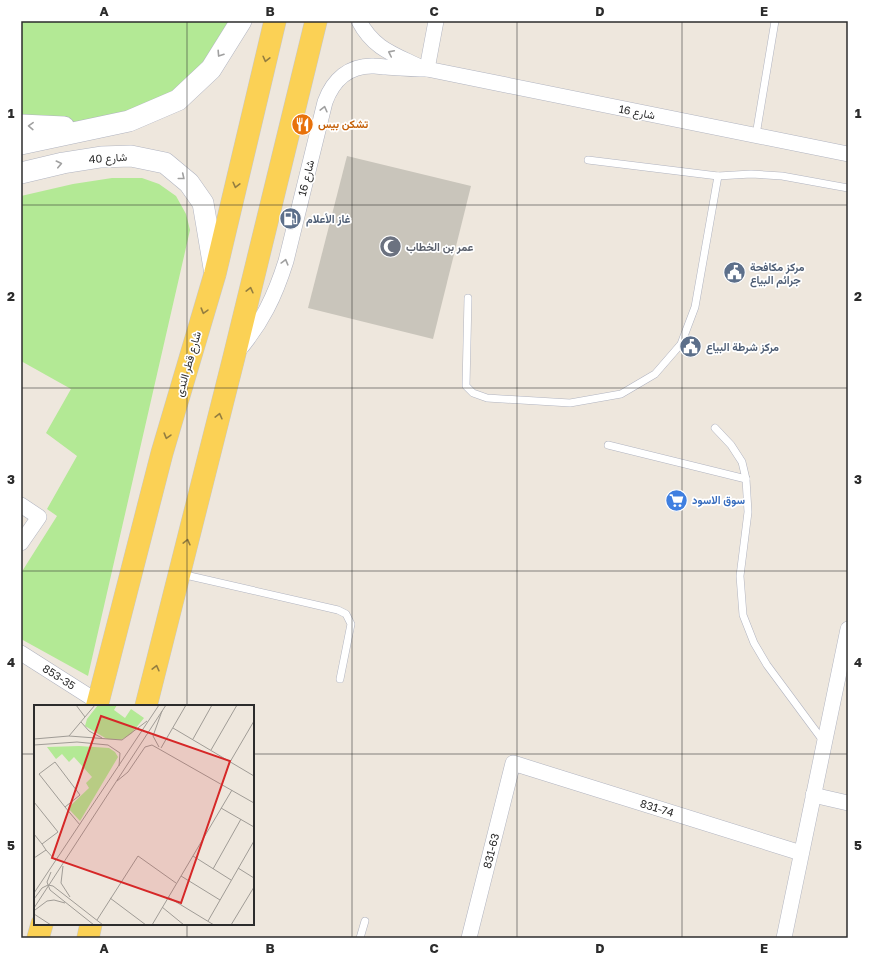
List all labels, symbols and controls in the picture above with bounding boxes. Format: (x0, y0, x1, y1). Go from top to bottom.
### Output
text: A (99, 3, 109, 19)
text: B (265, 3, 275, 19)
text: C (429, 3, 439, 19)
text: D (595, 3, 605, 19)
text: E (760, 3, 768, 19)
one-way arrow (217, 50, 225, 57)
one-way arrow (388, 50, 395, 58)
one-way arrow (263, 56, 271, 62)
street label: شارع 16 (617, 102, 657, 123)
text: 1 (8, 105, 15, 121)
text: 1 (855, 105, 862, 121)
one-way arrow (319, 106, 328, 113)
restaurant icon: تشكن بيس (290, 111, 316, 137)
place label: تشكن بيس (318, 117, 369, 131)
one-way arrow (28, 122, 34, 130)
street label: شارع 40 (88, 150, 128, 167)
street label: شارع 16 (295, 158, 318, 198)
one-way arrow (56, 160, 62, 168)
one-way arrow (178, 172, 185, 179)
one-way arrow (232, 182, 240, 189)
fuel station icon: غاز الأعلام (277, 206, 303, 232)
place label: غاز الأعلام (306, 212, 350, 227)
mosque icon: عمر بن الخطاب (377, 234, 403, 260)
place label: عمر بن الخطاب (406, 240, 474, 254)
one-way arrow (281, 259, 289, 265)
public building icon: مركز مكافحة جرائم البياع (722, 260, 748, 286)
place label: مركز مكافحة جرائم البياع (750, 260, 805, 288)
one-way arrow (245, 287, 254, 294)
text: 2 (7, 288, 15, 304)
text: 2 (854, 288, 862, 304)
one-way arrow (200, 308, 209, 315)
street label: شارع قطر الندى (172, 329, 205, 399)
public building icon: مركز شرطة البياع (678, 334, 704, 360)
place label: مركز شرطة البياع (706, 340, 779, 355)
one-way arrow (214, 413, 222, 419)
one-way arrow (163, 432, 172, 439)
text: 3 (7, 471, 15, 487)
text: 3 (854, 471, 862, 487)
supermarket icon: سوق الاسود (664, 487, 690, 513)
place label: سوق الاسود (692, 493, 745, 507)
one-way arrow (182, 539, 191, 546)
text: 4 (7, 654, 15, 670)
text: 4 (854, 654, 862, 670)
street label: 853-35 (40, 661, 78, 692)
one-way arrow (151, 665, 159, 671)
inset map (34, 705, 254, 925)
street label: 831-74 (639, 796, 676, 819)
street label: 831-63 (480, 832, 501, 870)
text: 5 (7, 837, 15, 853)
text: 5 (854, 837, 862, 853)
text: A (99, 940, 109, 956)
text: B (265, 940, 275, 956)
text: C (429, 940, 439, 956)
text: D (595, 940, 605, 956)
text: E (760, 940, 768, 956)

